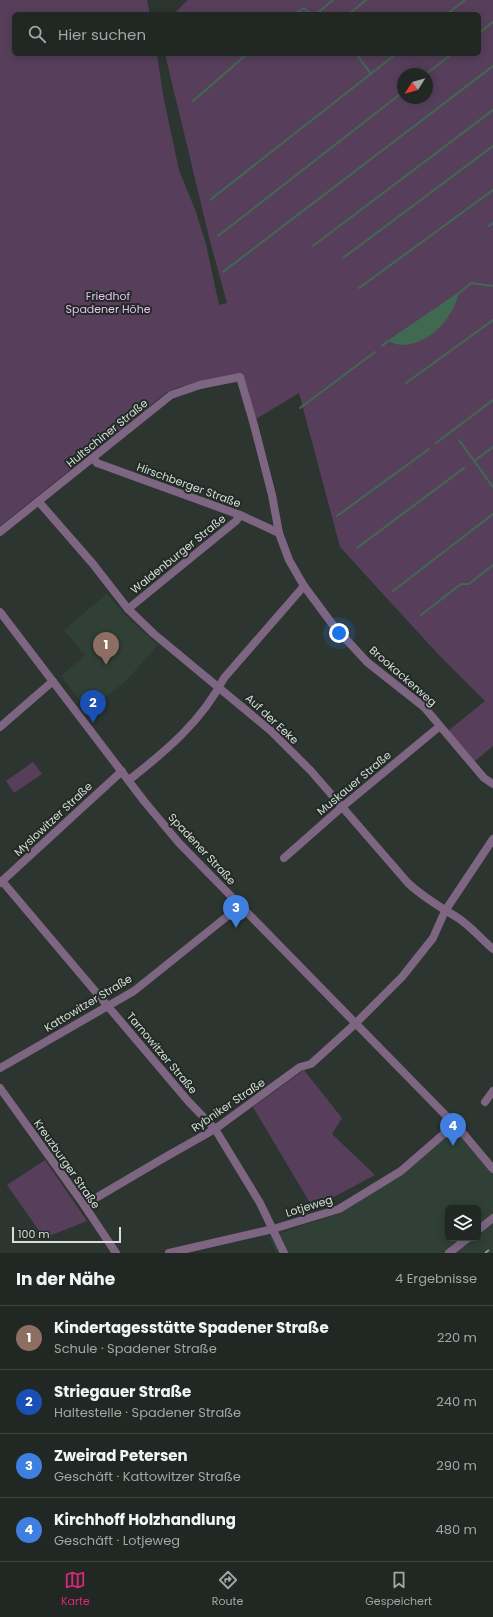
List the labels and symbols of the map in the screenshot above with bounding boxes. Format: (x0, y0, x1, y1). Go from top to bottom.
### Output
north arrow (397, 68, 433, 104)
park label: Friedhof Spadener Höhe (66, 288, 151, 317)
street label: Hultschiner Straße (63, 395, 151, 471)
street label: Hirschberger Straße (135, 459, 244, 511)
street label: Waldenburger Straße (127, 510, 229, 597)
your location (329, 623, 349, 643)
pin: 1 (93, 632, 119, 665)
street label: Brookackerweg (366, 642, 440, 710)
pin: 2 (80, 690, 106, 723)
street label: Auf der Eeke (242, 690, 302, 748)
street label: Muskauer Straße (313, 747, 395, 819)
street label: Myslowitzer Straße (10, 778, 96, 860)
street label: Spadener Straße (165, 810, 240, 889)
pin: 3 (223, 895, 249, 928)
street label: Kattowitzer Straße (41, 970, 135, 1036)
street label: Tarnowitzer Straße (123, 1009, 201, 1098)
street label: Rybniker Straße (188, 1074, 268, 1136)
pin: 4 (440, 1113, 466, 1146)
street label: Kreuzburger Straße (30, 1116, 104, 1212)
street label: Lotjeweg (283, 1191, 335, 1221)
scale bar (12, 1225, 121, 1244)

